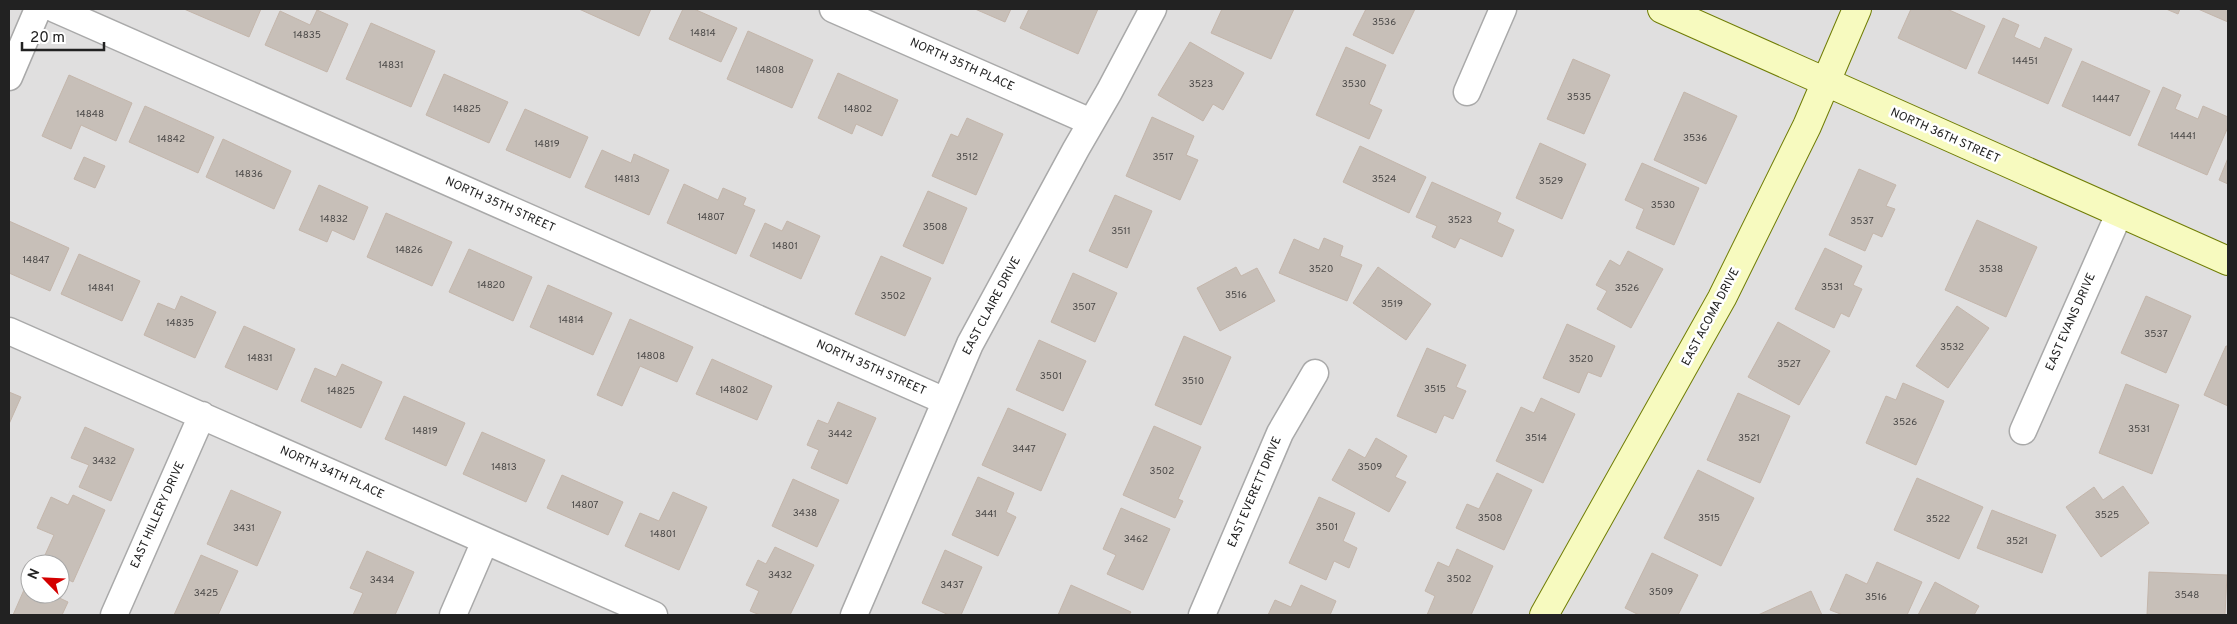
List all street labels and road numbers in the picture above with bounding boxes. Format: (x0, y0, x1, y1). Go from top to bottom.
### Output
street label: NORTH 35TH PLACE (907, 35, 1017, 95)
street label: NORTH 36TH STREET (1888, 105, 2002, 167)
street label: NORTH 35TH STREET (442, 174, 558, 236)
street label: EAST CLAIRE DRIVE (959, 254, 1025, 358)
street label: EAST ACOMA DRIVE (1678, 265, 1744, 369)
street label: EAST EVANS DRIVE (2042, 270, 2100, 374)
street label: NORTH 35TH STREET (813, 337, 929, 399)
street label: EAST EVERETT DRIVE (1224, 434, 1286, 550)
street label: NORTH 34TH PLACE (277, 443, 387, 503)
street label: EAST HILLERY DRIVE (127, 459, 189, 571)

